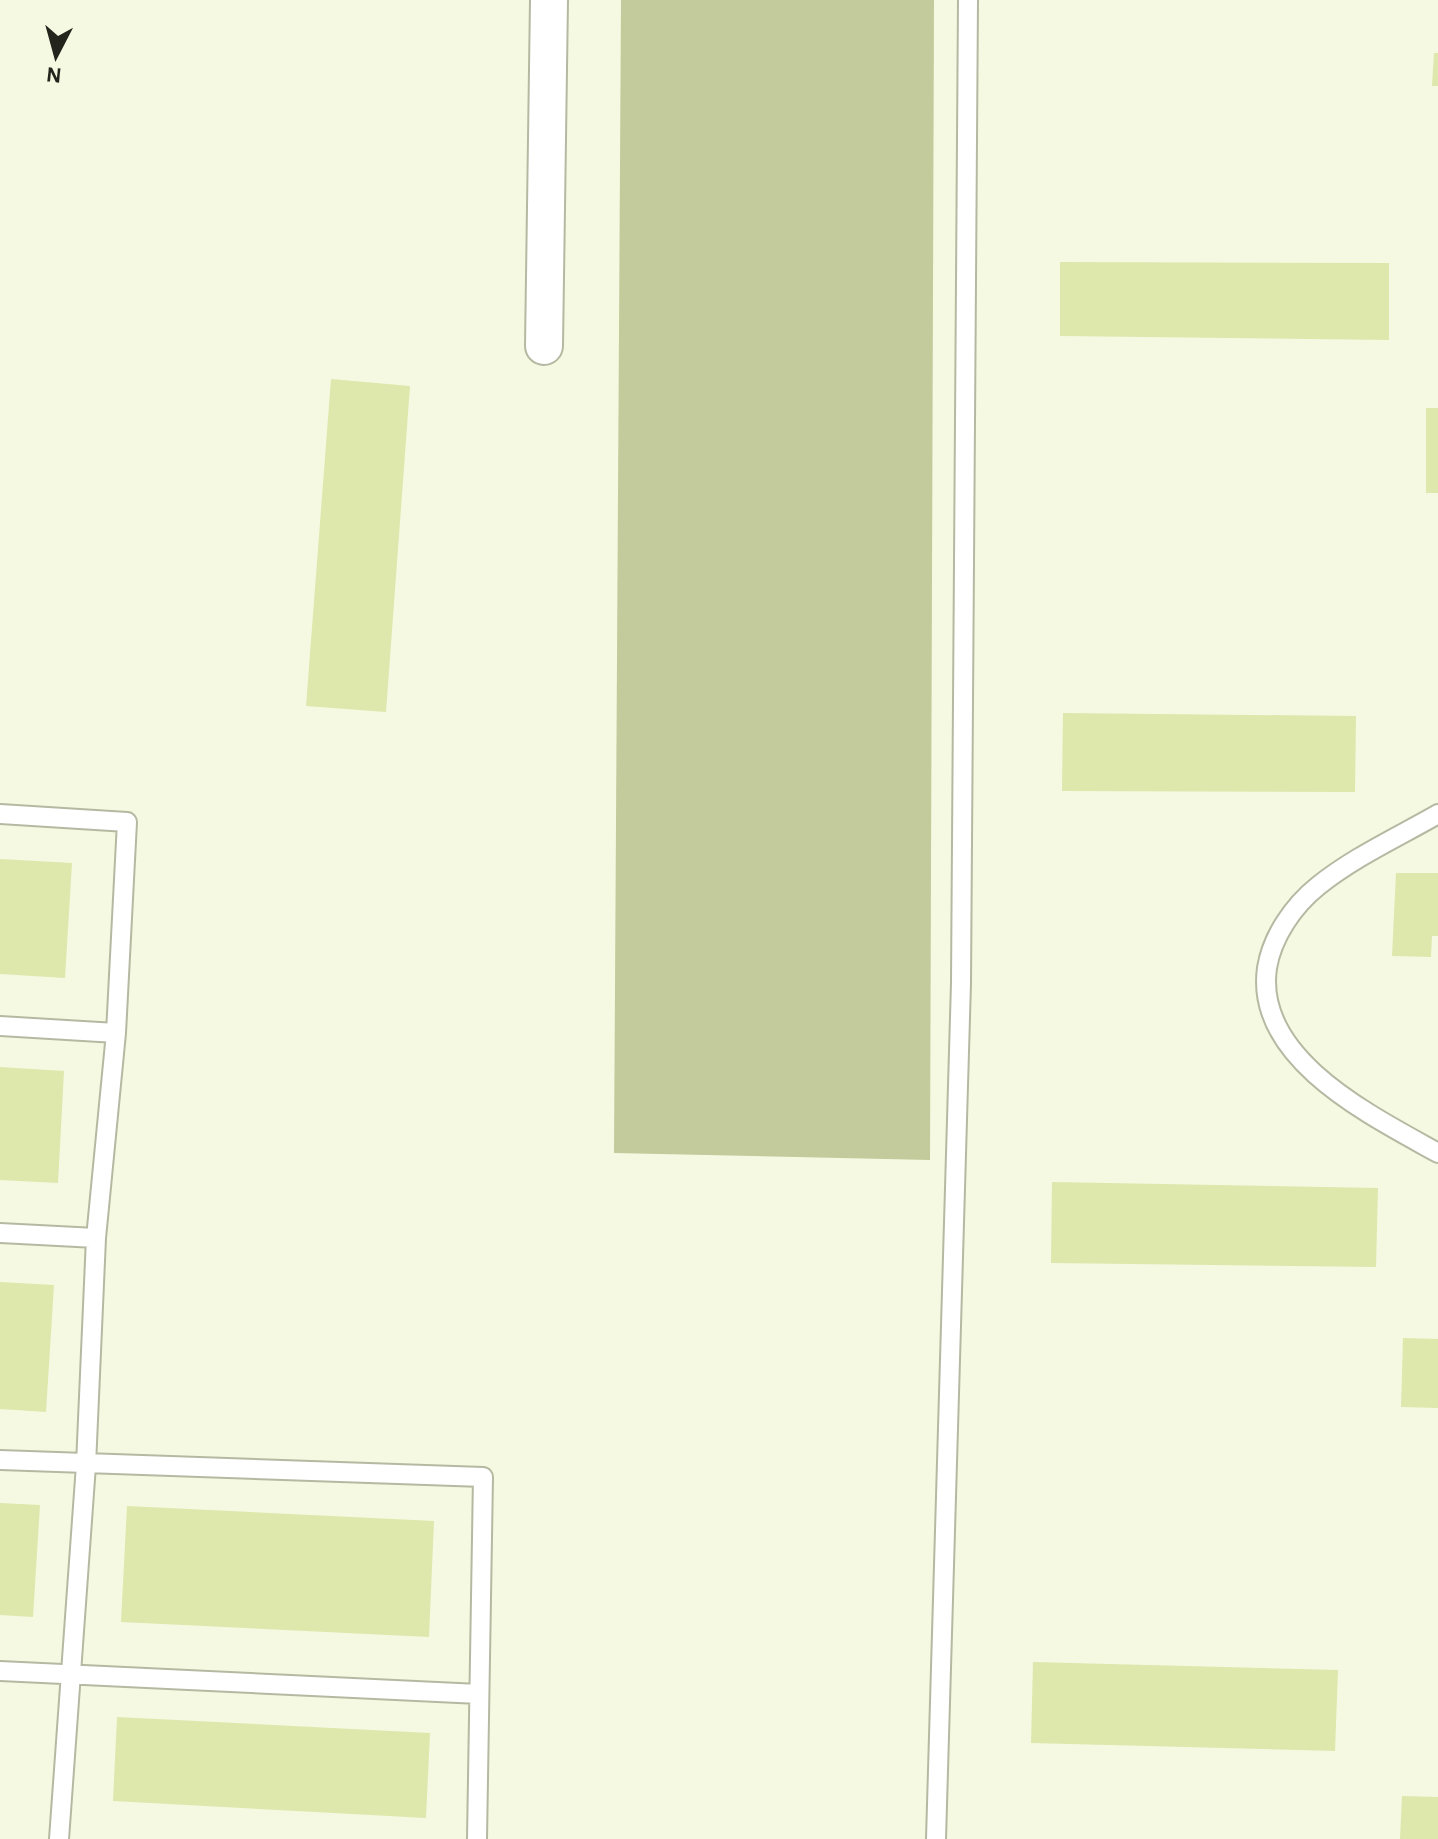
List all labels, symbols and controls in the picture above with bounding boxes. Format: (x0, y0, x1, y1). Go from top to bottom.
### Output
north arrow (16, 16, 96, 96)
text: N (45, 63, 63, 87)

